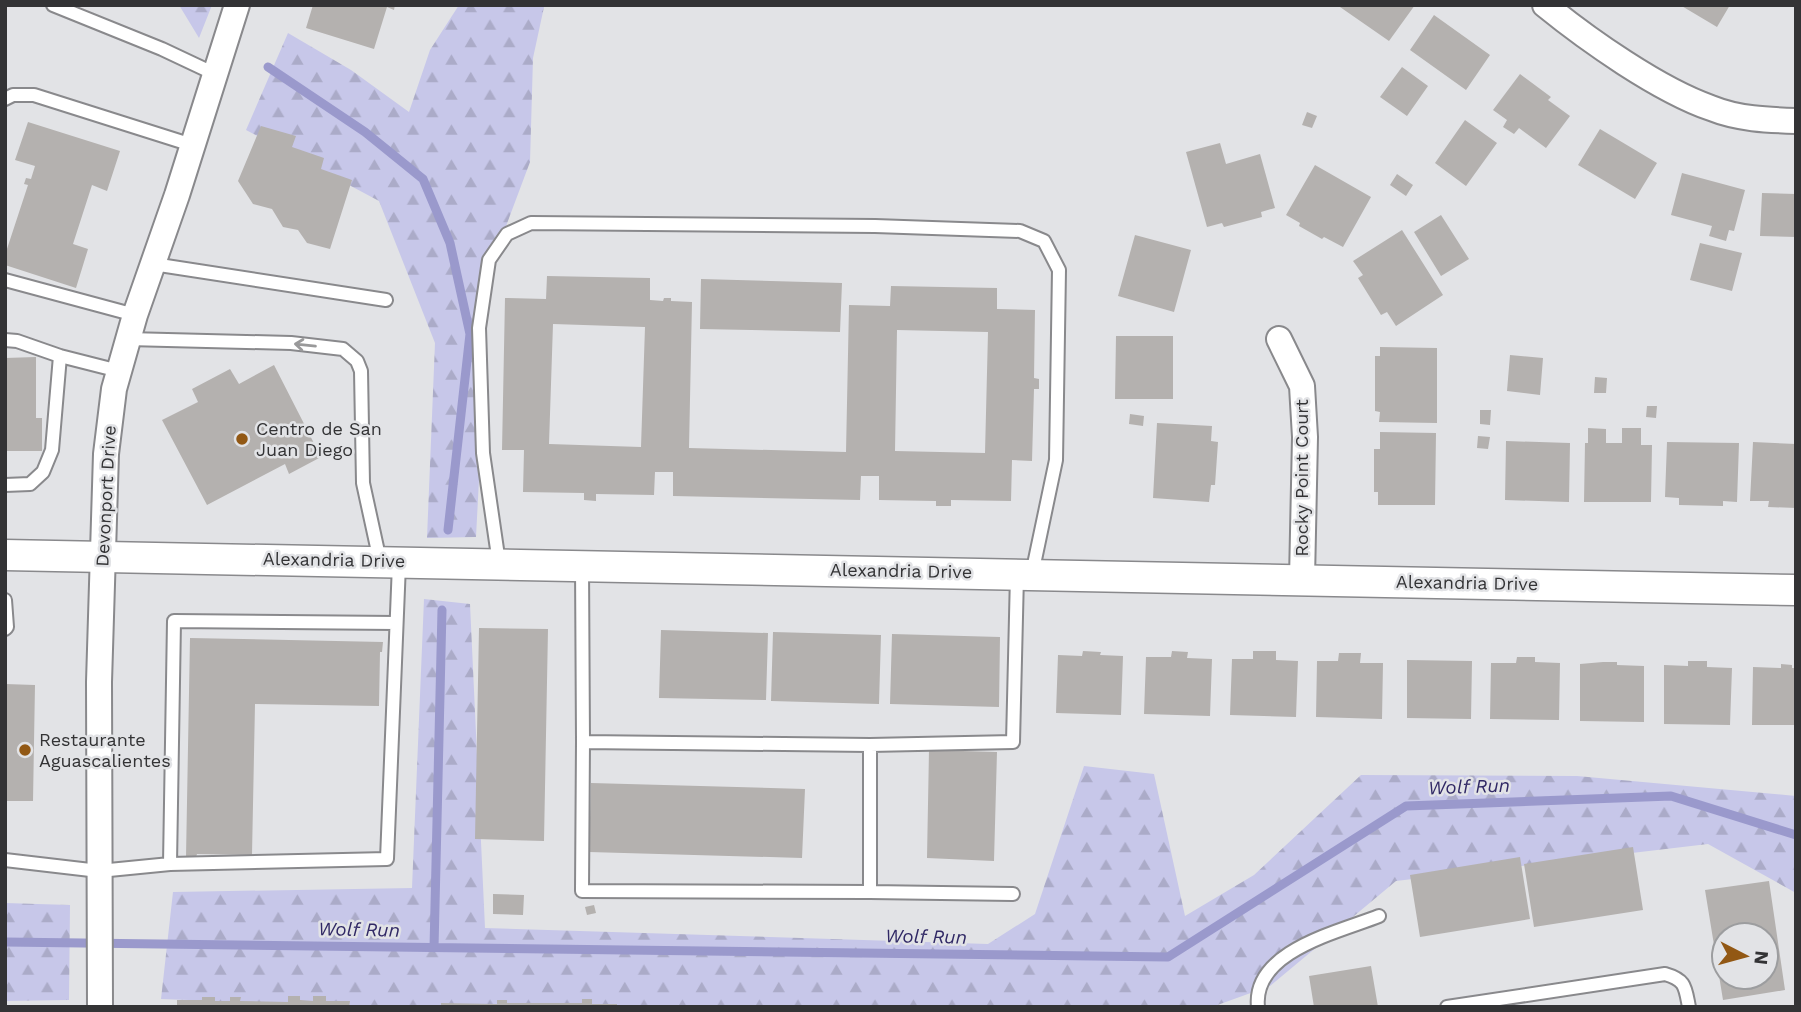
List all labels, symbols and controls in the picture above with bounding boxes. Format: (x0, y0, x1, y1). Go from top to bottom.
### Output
one-way arrow (294, 338, 317, 351)
street label: Rocky Point Court (1291, 399, 1312, 557)
place label: Centro de San Juan Diego (256, 418, 382, 460)
street label: Devonport Drive (91, 425, 120, 567)
marker: Centro de San Juan Diego (234, 431, 250, 447)
street label: Alexandria Drive (263, 548, 405, 571)
street label: Alexandria Drive (830, 559, 972, 582)
street label: Alexandria Drive (1396, 571, 1538, 594)
place label: Restaurante Aguascalientes (39, 729, 171, 771)
marker: Restaurante Aguascalientes (17, 742, 33, 758)
water label: Wolf Run (1428, 774, 1510, 799)
water label: Wolf Run (318, 917, 400, 942)
north arrow (1710, 921, 1780, 991)
water label: Wolf Run (885, 924, 967, 949)
text: N (1749, 950, 1774, 966)

